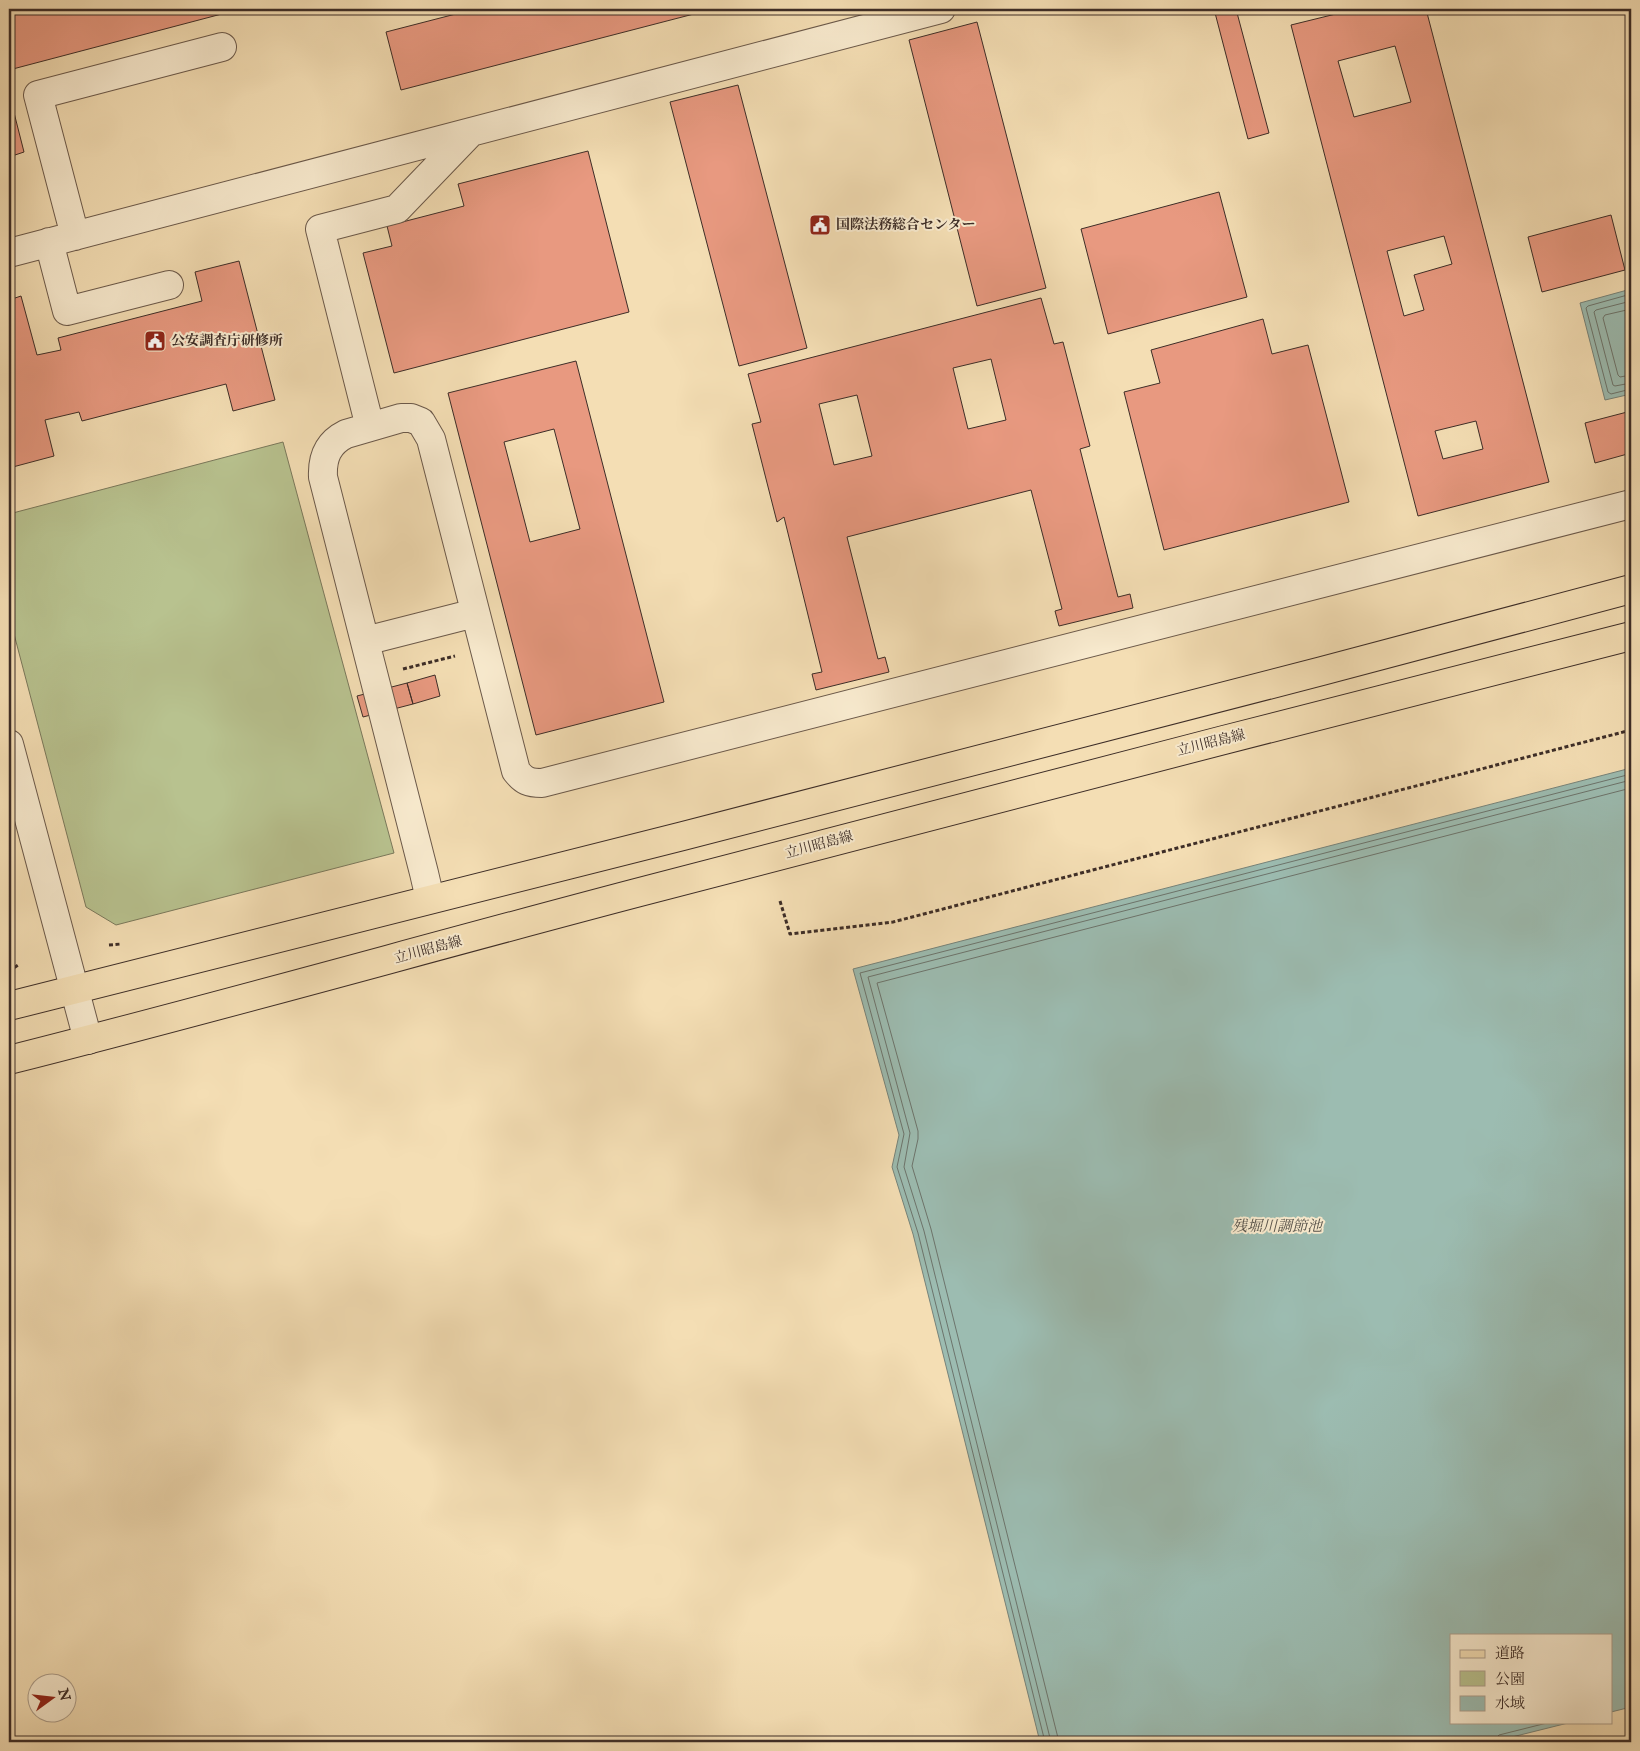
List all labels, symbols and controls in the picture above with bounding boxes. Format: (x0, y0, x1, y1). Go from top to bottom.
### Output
public building icon: 国際法務総合センター (808, 213, 832, 237)
place label: 国際法務総合センター (836, 216, 975, 234)
public building icon: 公安調査庁研修所 (143, 329, 167, 353)
place label: 公安調査庁研修所 (171, 332, 283, 350)
street label: 立川昭島線 (1175, 726, 1247, 760)
street label: 立川昭島線 (783, 827, 855, 863)
street label: 立川昭島線 (392, 932, 464, 968)
water label: 残堀川調節池 (1232, 1217, 1324, 1236)
legend (1450, 1634, 1612, 1724)
text: 道路 (1495, 1644, 1525, 1663)
text: 公園 (1495, 1670, 1525, 1689)
north arrow (28, 1674, 78, 1724)
text: N (53, 1686, 74, 1703)
text: 水域 (1495, 1694, 1525, 1713)

